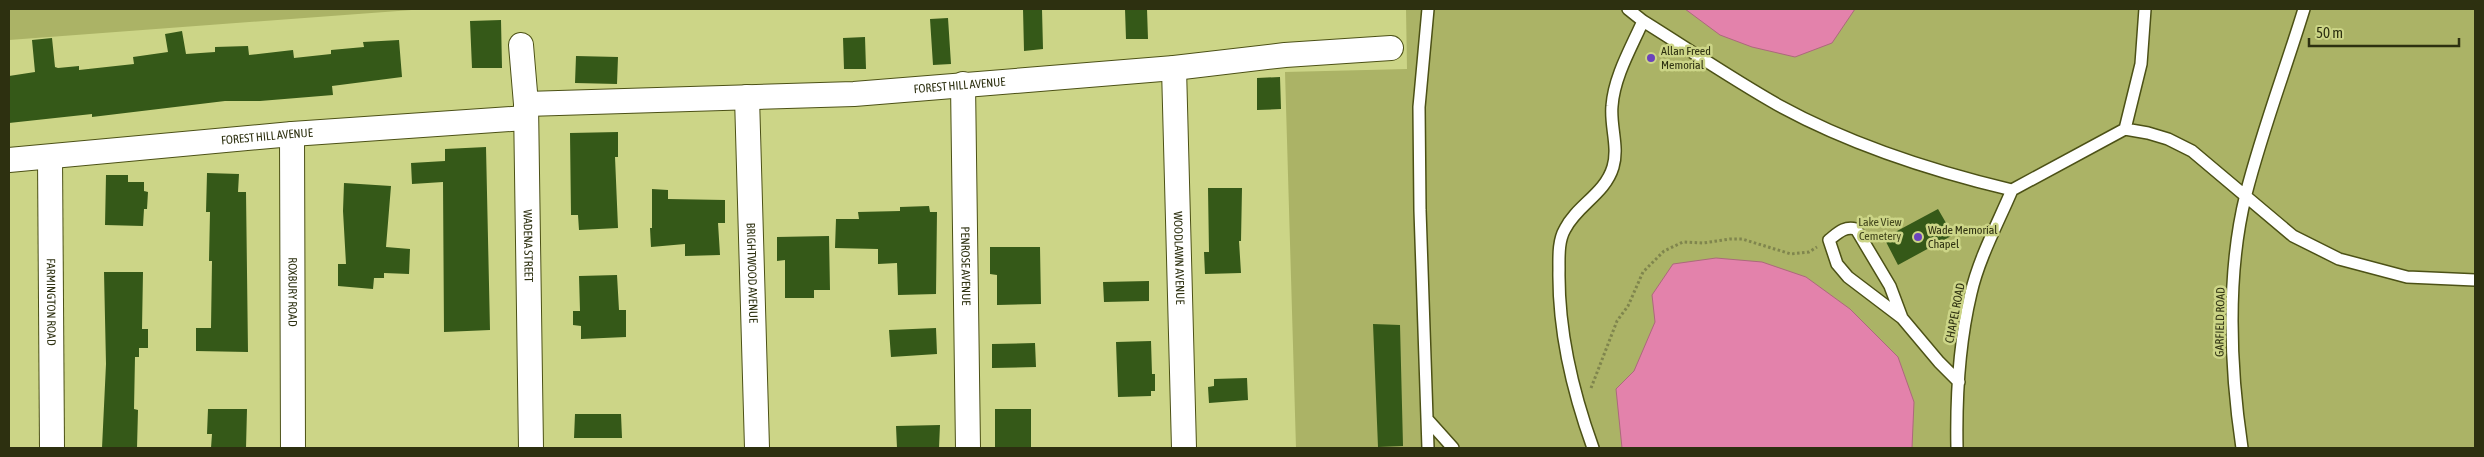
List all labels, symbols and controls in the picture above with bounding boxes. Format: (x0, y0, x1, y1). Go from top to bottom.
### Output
scale bar (2309, 15, 2459, 47)
text: 50 m (2316, 24, 2343, 41)
place label: Allan Freed Memorial (1661, 44, 1711, 72)
marker: Allan Freed Memorial (1645, 52, 1657, 64)
street label: FOREST HILL AVENUE (913, 75, 1006, 96)
street label: FOREST HILL AVENUE (220, 126, 313, 147)
street label: WADENA STREET (521, 209, 536, 283)
street label: WOODLAWN AVENUE (1171, 211, 1187, 305)
park label: Lake View Cemetery (1858, 215, 1902, 243)
street label: BRIGHTWOOD AVENUE (744, 223, 760, 323)
place label: Wade Memorial Chapel (1928, 223, 1998, 251)
street label: PENROSE AVENUE (958, 226, 973, 305)
marker: Wade Memorial Chapel (1912, 231, 1924, 243)
street label: ROXBURY ROAD (285, 257, 300, 327)
street label: FARMINGTON ROAD (44, 258, 58, 346)
street label: CHAPEL ROAD (1942, 281, 1968, 344)
street label: GARFIELD ROAD (2212, 287, 2228, 357)

